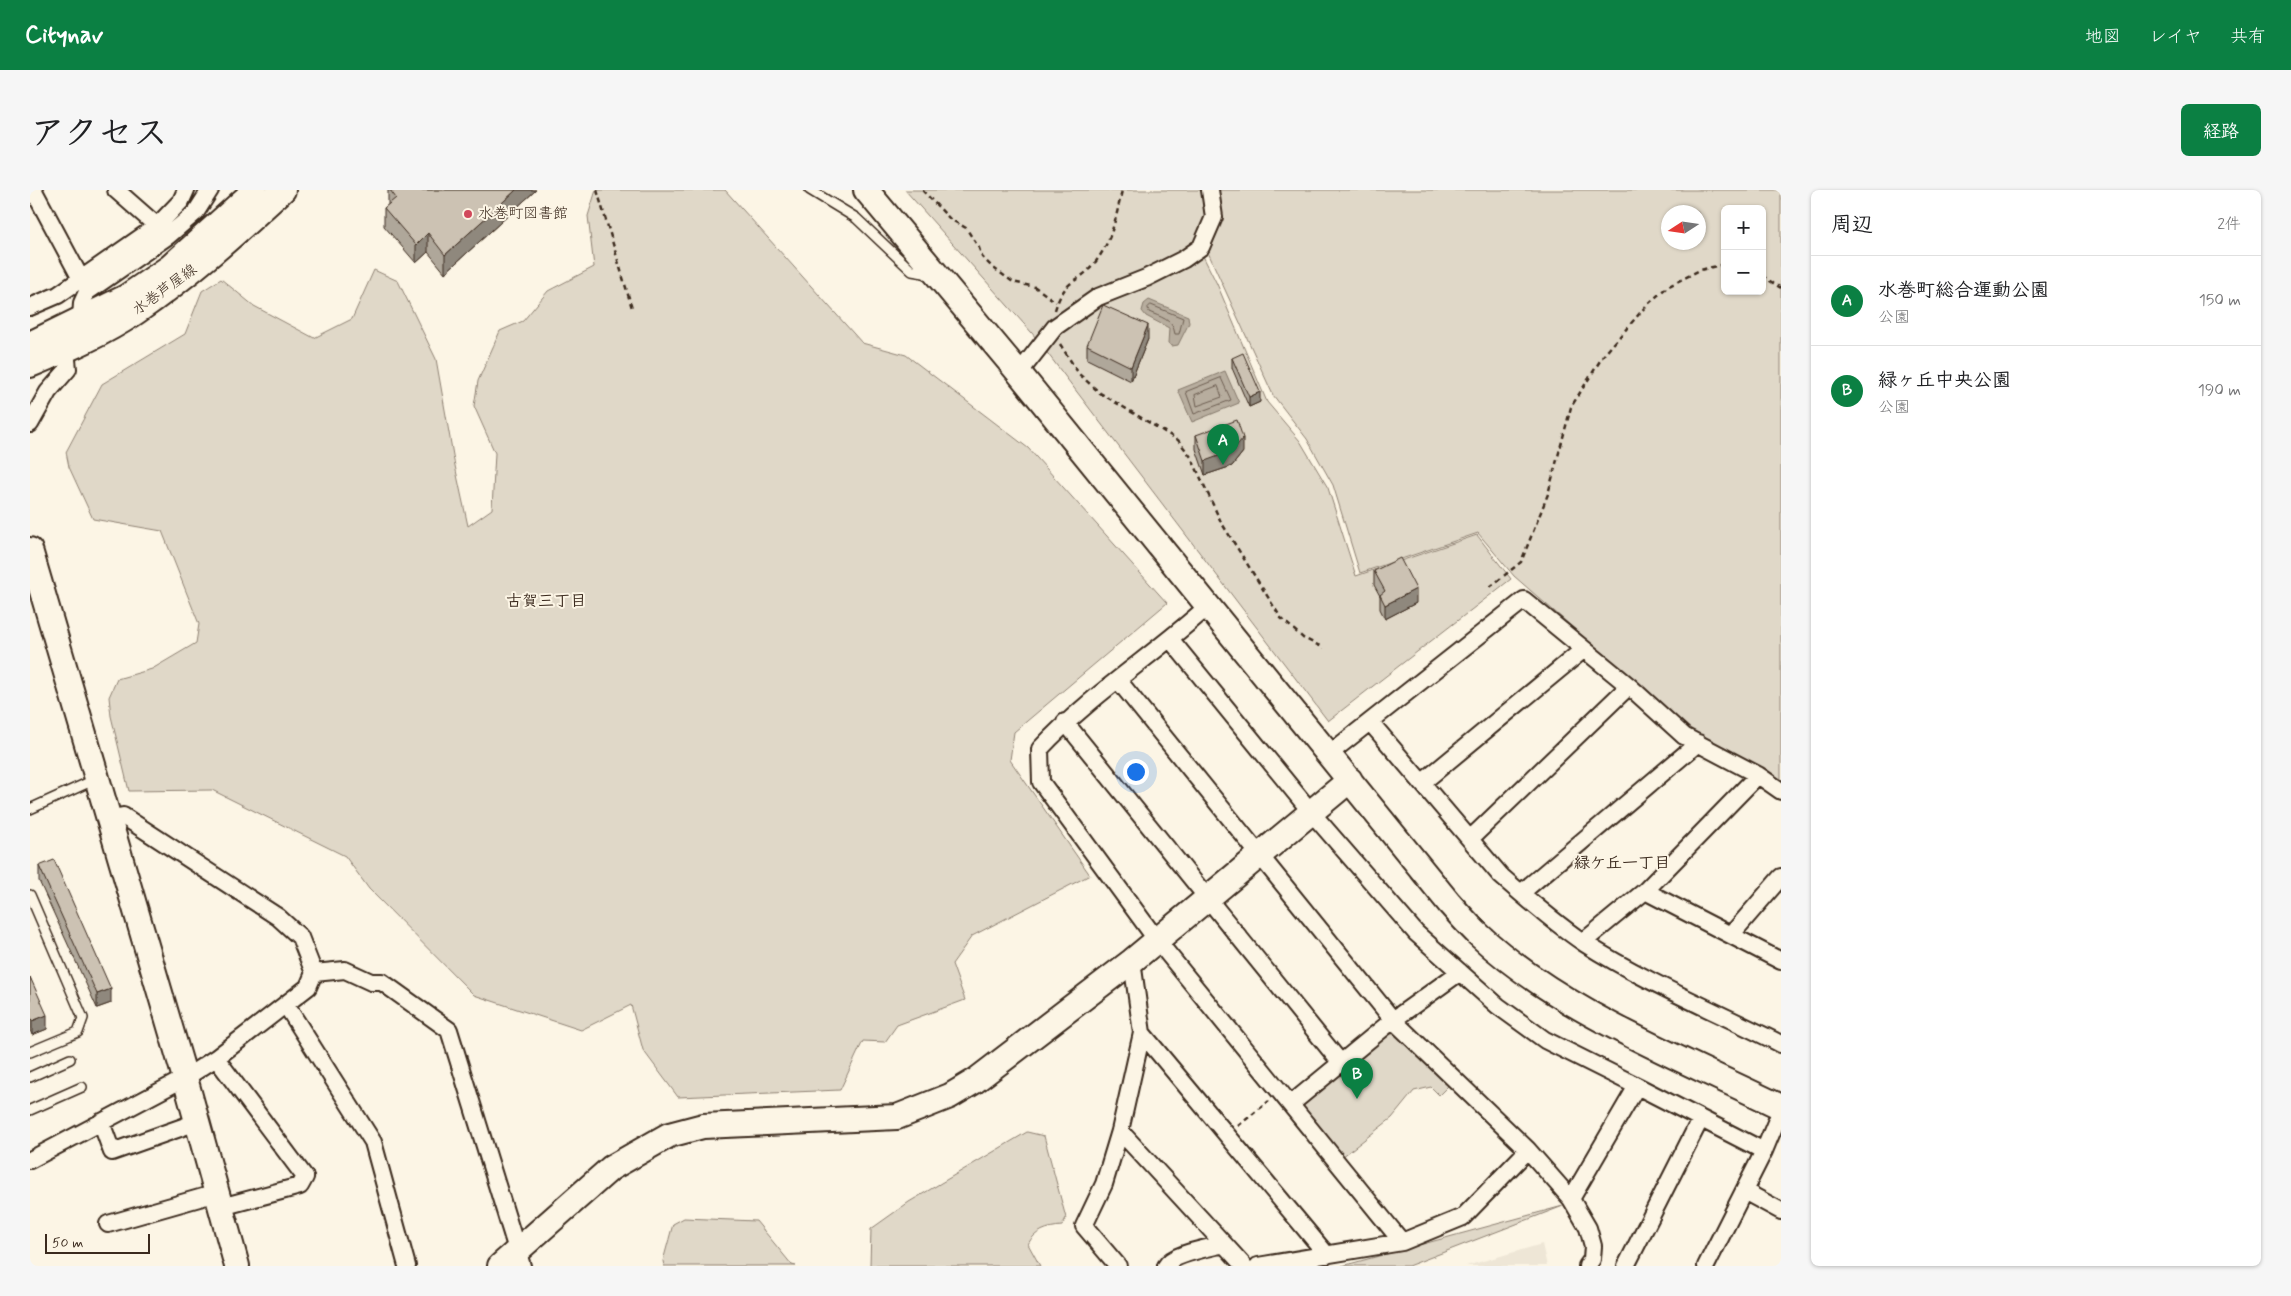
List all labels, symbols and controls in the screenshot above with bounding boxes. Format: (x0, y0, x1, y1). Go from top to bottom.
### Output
text: Citynav (25, 20, 103, 51)
text: 地図 (2085, 25, 2121, 49)
text: レイヤ (2149, 25, 2202, 49)
text: 共有 (2230, 25, 2266, 49)
button: 経路 (2181, 104, 2261, 156)
text: アクセス (30, 111, 168, 157)
place label: 水巻町図書館 (478, 204, 568, 224)
north arrow (1661, 205, 1706, 250)
map controls (1721, 205, 1766, 295)
button: + (1721, 205, 1766, 250)
marker: 水巻町図書館 (462, 208, 474, 220)
text: 周辺 (1831, 211, 1873, 239)
text: 2件 (2217, 214, 2241, 235)
button: − (1721, 250, 1766, 295)
street label: 水巻芦屋線 (129, 260, 201, 320)
text: 水巻町総合運動公園 (1878, 278, 2049, 303)
text: A (1842, 290, 1852, 311)
text: 150 m (2199, 290, 2241, 311)
text: 公園 (1878, 307, 1910, 328)
text: 緑ヶ丘中央公園 (1878, 368, 2011, 393)
text: B (1842, 380, 1852, 401)
text: 190 m (2198, 380, 2241, 401)
text: 公園 (1878, 397, 1910, 418)
pin: A (1207, 424, 1239, 465)
district label: 古賀三丁目 (506, 591, 586, 612)
your location (1123, 759, 1149, 785)
district label: 緑ケ丘一丁目 (1574, 853, 1670, 874)
pin: B (1341, 1058, 1373, 1099)
scale bar (45, 1231, 150, 1254)
text: 50 m (52, 1234, 83, 1252)

